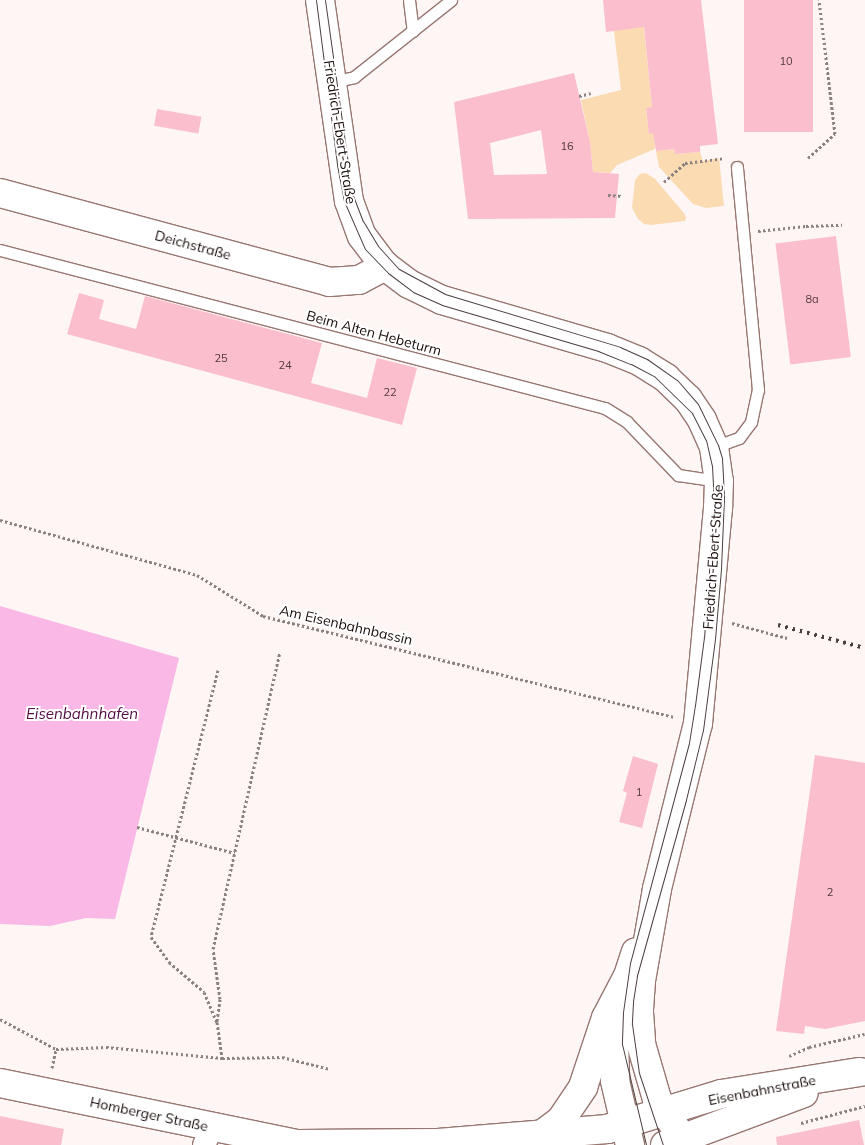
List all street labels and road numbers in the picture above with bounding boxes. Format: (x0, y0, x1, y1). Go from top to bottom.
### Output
street label: Friedrich-Ebert-Straße (320, 59, 360, 205)
street label: Deichstraße (153, 227, 233, 263)
street label: Beim Alten Hebeturm (305, 307, 443, 359)
street label: Friedrich-Ebert-Straße (700, 484, 726, 630)
street label: Am Eisenbahnbassin (278, 602, 414, 648)
street label: Eisenbahnstraße (707, 1071, 817, 1109)
street label: Homberger Straße (88, 1093, 210, 1135)

